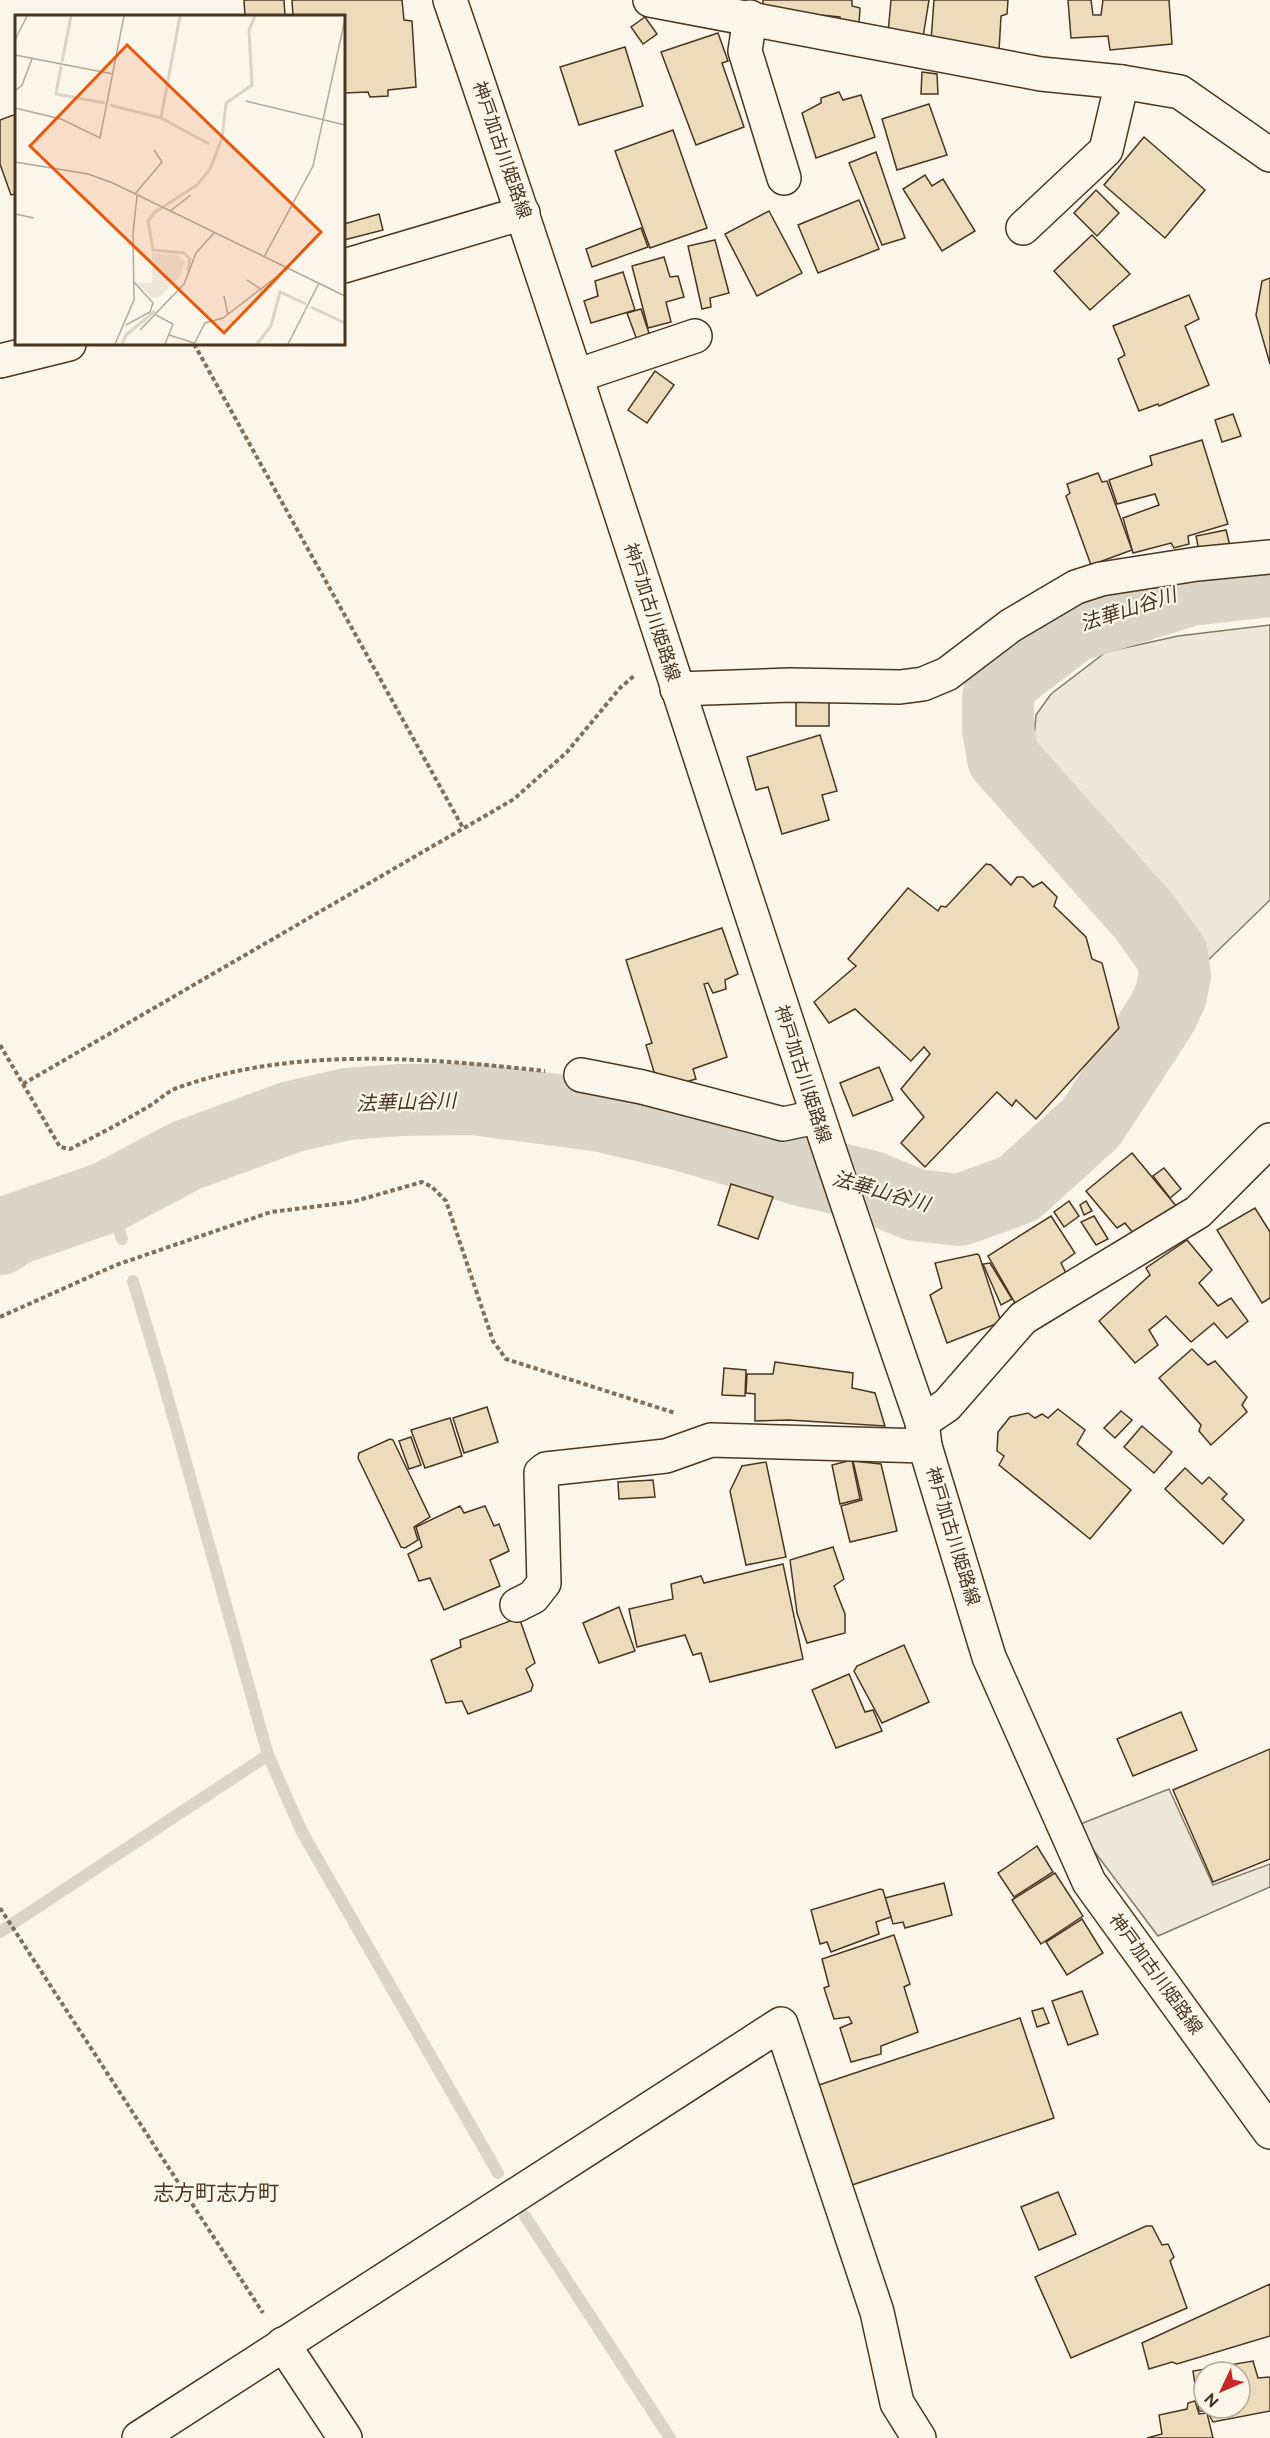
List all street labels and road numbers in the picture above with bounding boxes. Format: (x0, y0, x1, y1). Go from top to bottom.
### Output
street label: 神戸加古川姫路線 (469, 78, 536, 221)
street label: 神戸加古川姫路線 (620, 540, 685, 684)
street label: 神戸加古川姫路線 (771, 1002, 836, 1146)
street label: 神戸加古川姫路線 (922, 1464, 985, 1608)
street label: 神戸加古川姫路線 (1106, 1909, 1207, 2038)

